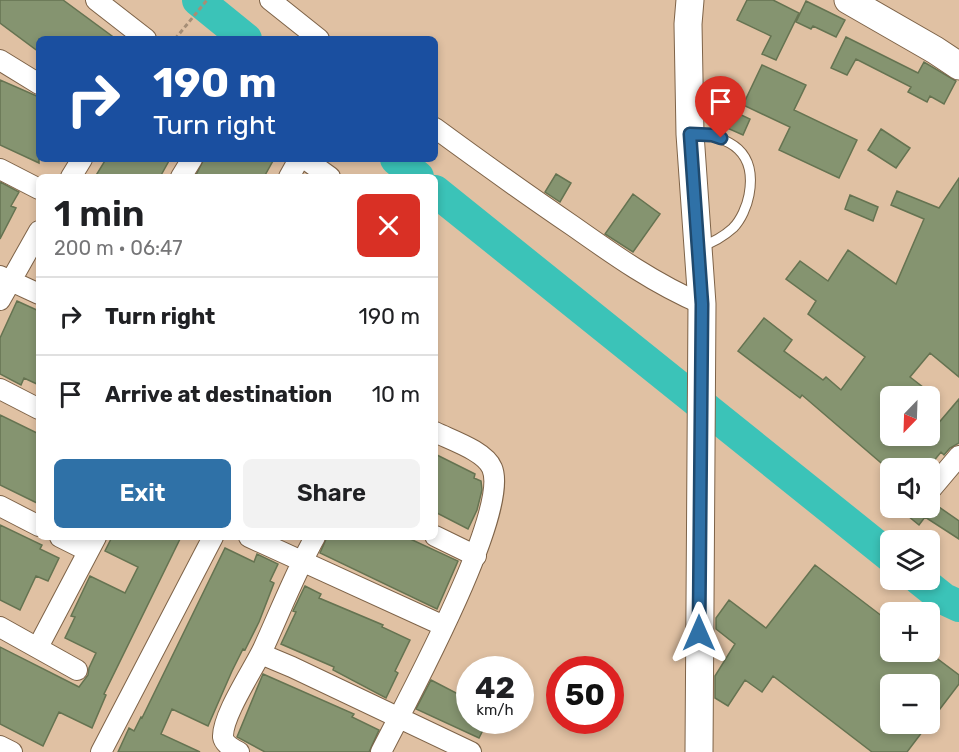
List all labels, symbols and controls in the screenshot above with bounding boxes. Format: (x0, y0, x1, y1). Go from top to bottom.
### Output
text: 190 m (153, 58, 277, 108)
icon: right (54, 60, 132, 138)
pin (695, 76, 746, 138)
icon: arrive (704, 85, 737, 118)
text: Turn right (153, 109, 276, 141)
text: 1 min (54, 192, 145, 235)
button: close (357, 194, 420, 257)
text: 200 m · 06:47 (54, 236, 182, 260)
icon: right (54, 300, 87, 333)
text: Turn right (105, 303, 215, 330)
text: 190 m (359, 303, 420, 330)
icon: arrive (54, 378, 87, 411)
text: Arrive at destination (105, 381, 332, 408)
text: 10 m (372, 381, 420, 408)
north arrow (880, 386, 940, 446)
map controls (880, 386, 940, 734)
button: sound (880, 458, 940, 518)
button: Exit (54, 459, 231, 528)
button: Share (243, 459, 420, 528)
button: layers (880, 530, 940, 590)
position arrow (667, 601, 731, 665)
button: + (880, 602, 940, 662)
speed limit sign: 50 (546, 656, 624, 734)
text: 42 (475, 670, 515, 706)
button: − (880, 674, 940, 734)
text: km/h (476, 701, 514, 719)

